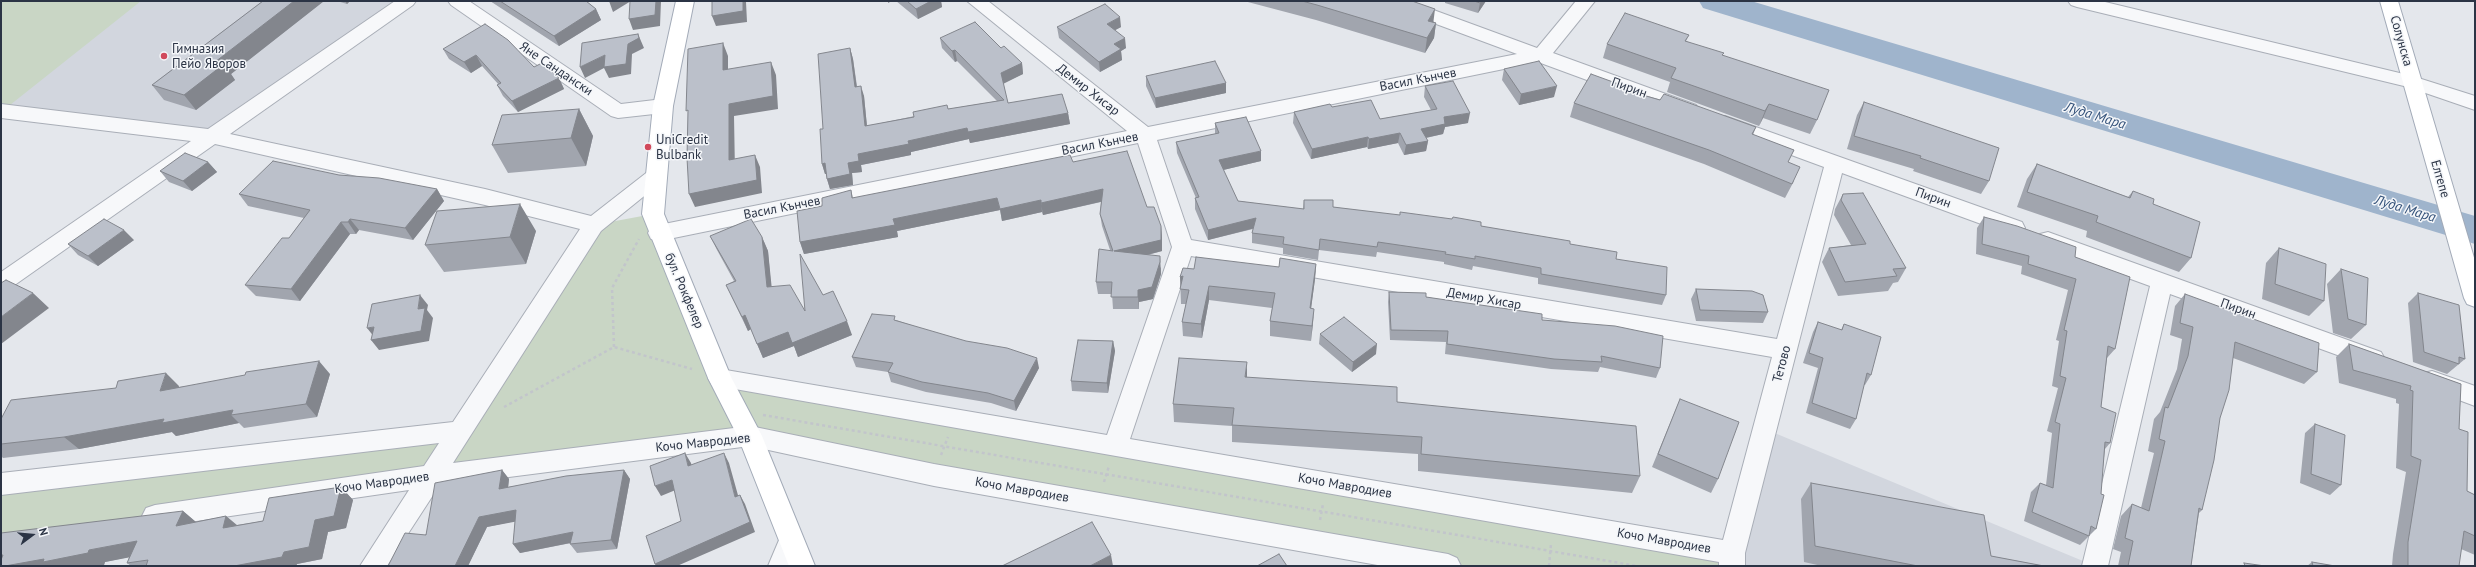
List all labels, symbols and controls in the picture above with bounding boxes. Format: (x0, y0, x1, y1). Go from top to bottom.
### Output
street label: Солунска (2386, 14, 2416, 68)
street label: Яне Сандански (516, 39, 596, 99)
place label: Гимназия Пейо Яворов (172, 41, 246, 72)
marker: Гимназия Пейо Яворов (159, 51, 169, 61)
street label: Демир Хисар (1053, 61, 1123, 119)
street label: Васил Кънчев (1378, 65, 1458, 95)
street label: Пирин (1609, 74, 1649, 102)
water label: Луда Мара (2062, 99, 2128, 133)
street label: Васил Кънчев (1060, 129, 1140, 159)
place label: UniCredit Bulbank (656, 132, 708, 163)
marker: UniCredit Bulbank (643, 142, 653, 152)
street label: Елтепе (2427, 158, 2453, 200)
street label: Пирин (1913, 184, 1953, 212)
water label: Луда Мара (2372, 192, 2438, 226)
street label: Васил Кънчев (742, 193, 822, 223)
street label: бул. Рокфелер (661, 251, 707, 331)
street label: Демир Хисар (1445, 285, 1523, 313)
street label: Пирин (2218, 295, 2258, 323)
street label: Тетово (1770, 344, 1794, 384)
street label: Кочо Мавродиев (655, 430, 751, 456)
street label: Кочо Мавродиев (334, 469, 430, 497)
street label: Кочо Мавродиев (1297, 470, 1393, 502)
street label: Кочо Мавродиев (974, 474, 1070, 506)
north arrow (12, 515, 52, 555)
street label: Кочо Мавродиев (1616, 525, 1712, 557)
text: N (36, 526, 51, 537)

